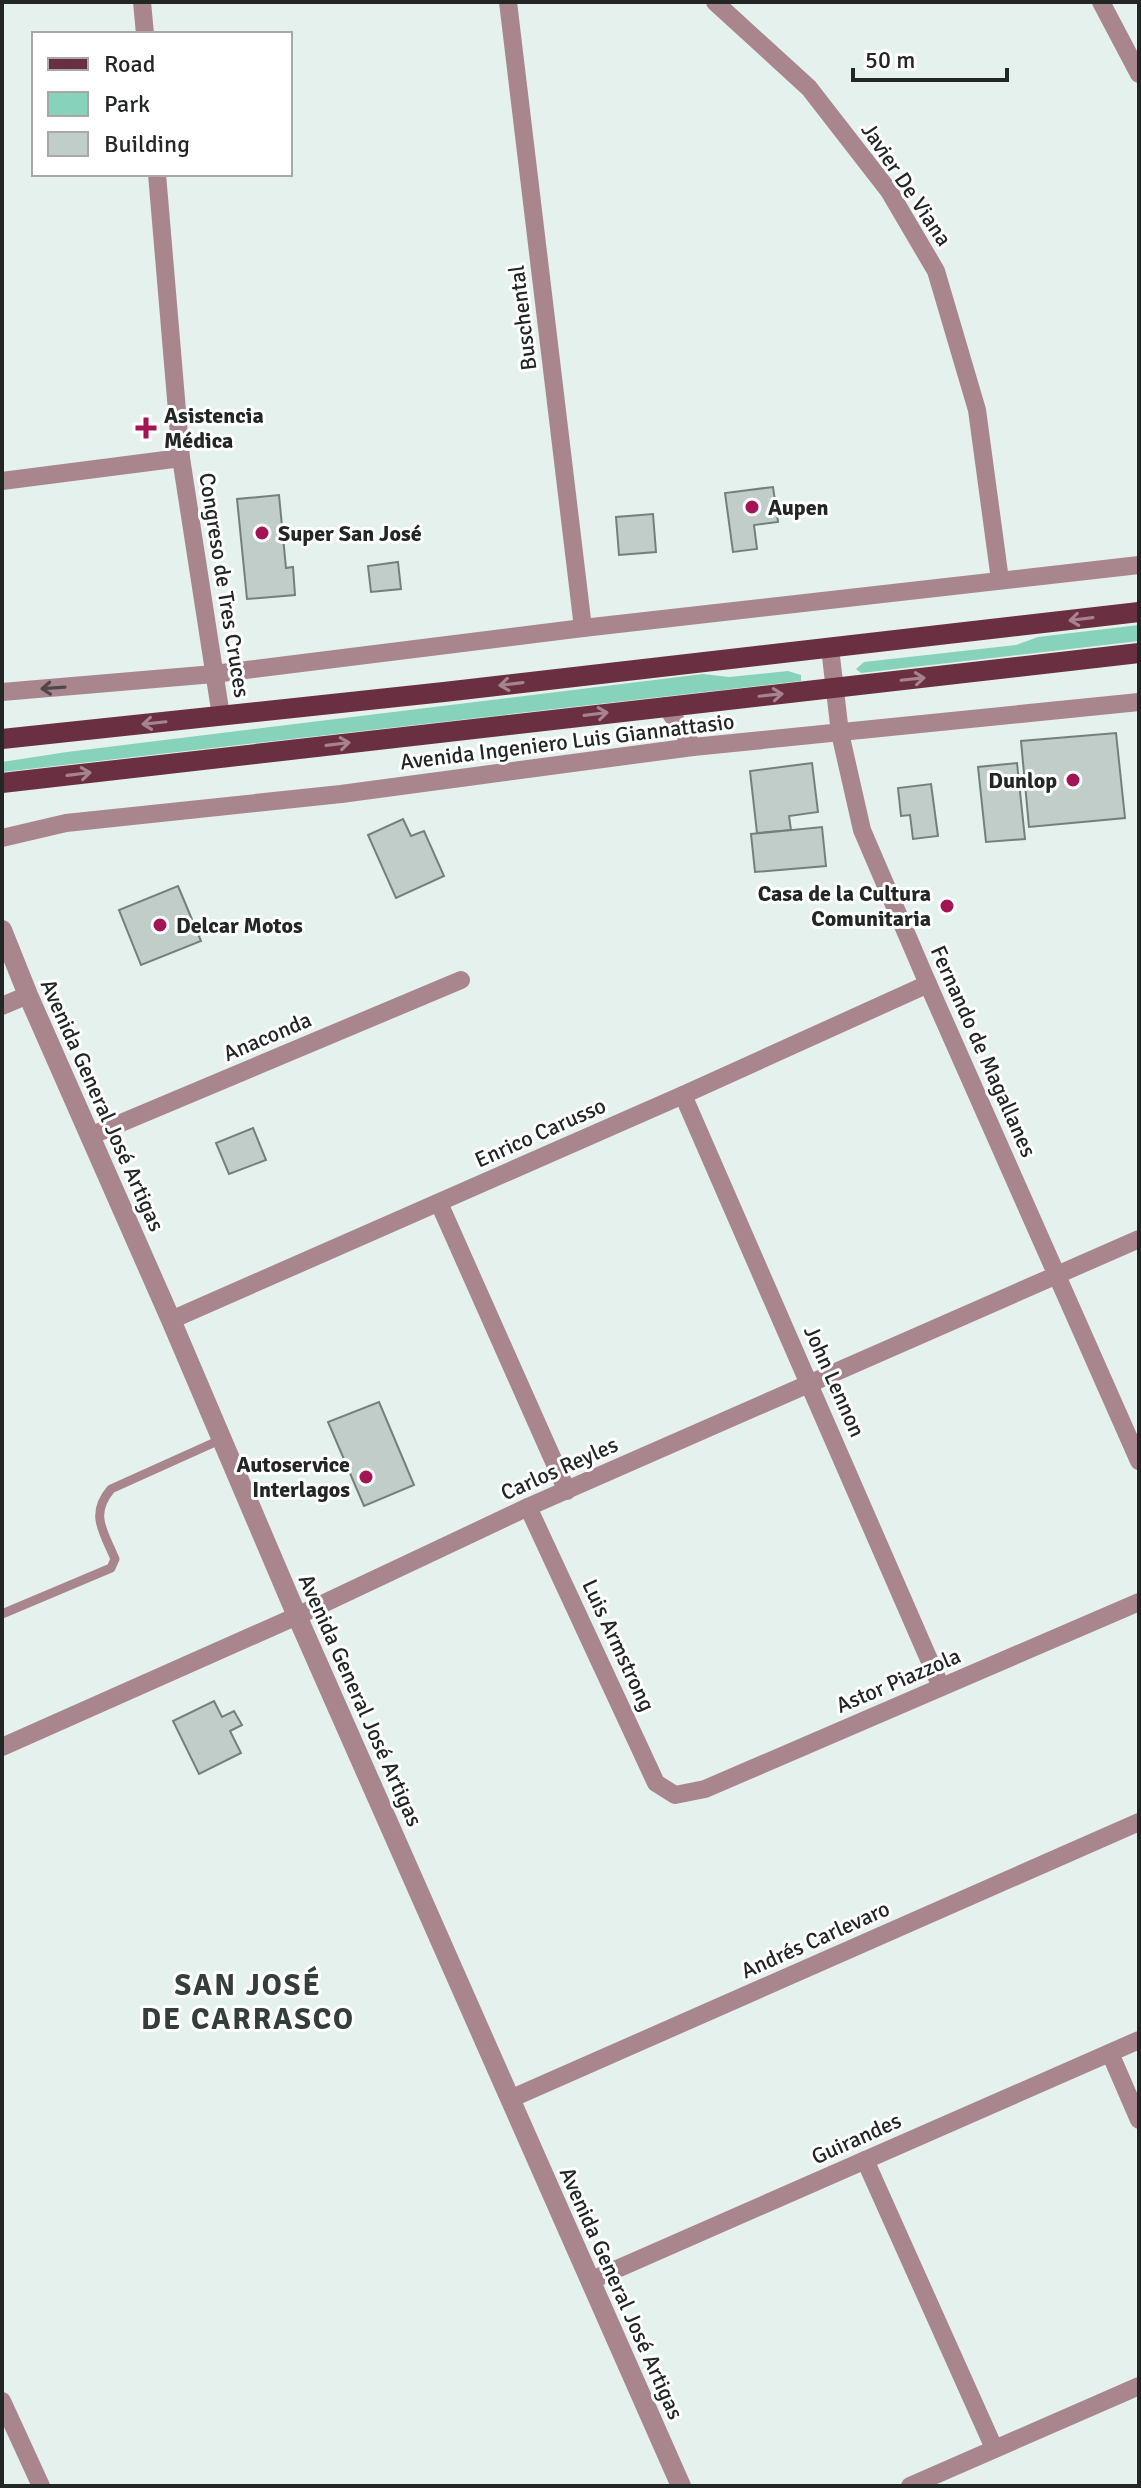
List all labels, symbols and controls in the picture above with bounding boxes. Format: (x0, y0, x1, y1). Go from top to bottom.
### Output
legend (32, 32, 292, 176)
scale bar (853, 32, 1007, 82)
text: 50 m (865, 45, 915, 75)
text: Road (104, 49, 155, 79)
text: Park (104, 89, 150, 119)
street label: Javier De Viana (855, 118, 958, 251)
text: Building (104, 129, 190, 159)
street label: Buschental (503, 264, 542, 372)
place label: Asistencia Médica (164, 402, 264, 454)
marker: Asistencia Médica (135, 417, 157, 439)
street label: Congreso de Tres Cruces (193, 471, 256, 700)
place label: Aupen (768, 494, 829, 521)
marker: Aupen (743, 498, 761, 516)
place label: Super San José (278, 520, 422, 547)
marker: Super San José (253, 524, 271, 542)
one-way arrow (1069, 612, 1095, 627)
one-way arrow (899, 671, 926, 686)
one-way arrow (498, 676, 525, 691)
one-way arrow (40, 681, 67, 696)
one-way arrow (757, 687, 784, 702)
one-way arrow (582, 707, 609, 722)
street label: Avenida Ingeniero Luis Giannattasio (398, 708, 736, 775)
one-way arrow (141, 716, 168, 731)
one-way arrow (325, 736, 350, 751)
one-way arrow (66, 766, 92, 781)
place label: Dunlop (988, 767, 1057, 794)
marker: Dunlop (1064, 771, 1082, 789)
place label: Casa de la Cultura Comunitaria (758, 880, 931, 932)
marker: Casa de la Cultura Comunitaria (938, 897, 956, 915)
place label: Delcar Motos (176, 912, 303, 939)
marker: Delcar Motos (151, 916, 169, 934)
street label: Fernando de Magallanes (925, 941, 1042, 1161)
street label: Avenida General José Artigas (35, 975, 170, 1235)
street label: Anaconda (219, 1006, 315, 1067)
street label: Enrico Carusso (471, 1092, 610, 1173)
street label: John Lennon (798, 1321, 871, 1441)
street label: Carlos Reyles (496, 1431, 622, 1506)
place label: Autoservice Interlagos (237, 1451, 350, 1503)
marker: Autoservice Interlagos (357, 1468, 375, 1486)
street label: Avenida General José Artigas (293, 1570, 428, 1830)
street label: Luis Armstrong (576, 1575, 661, 1715)
street label: Astor Piazzola (832, 1642, 965, 1719)
street label: Andrés Carlevaro (737, 1895, 894, 1984)
district label: SAN JOSÉ DE CARRASCO (141, 1966, 355, 2038)
street label: Guirandes (807, 2107, 905, 2170)
street label: Avenida General José Artigas (554, 2163, 689, 2423)

